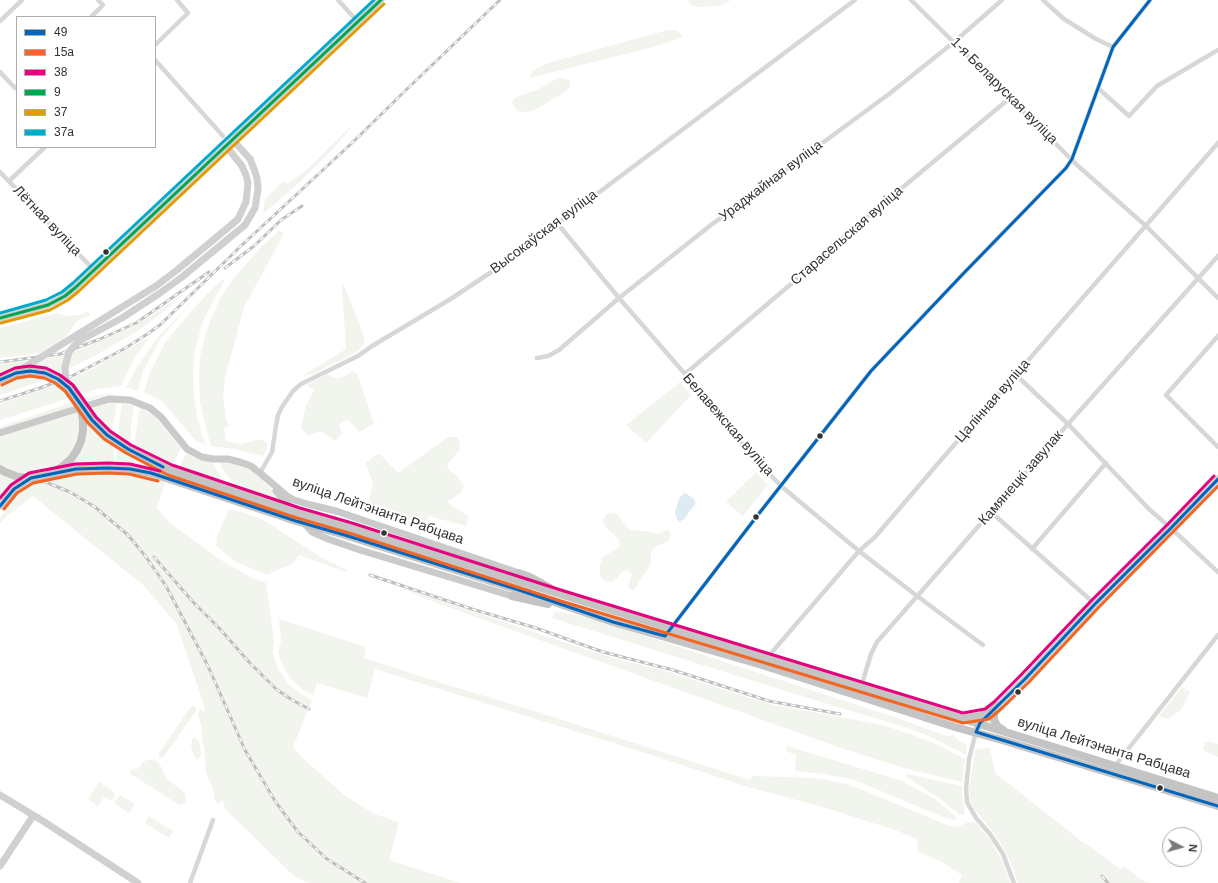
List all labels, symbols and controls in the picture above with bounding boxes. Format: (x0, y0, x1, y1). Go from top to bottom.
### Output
legend (16, 16, 156, 148)
text: 49 (54, 25, 67, 39)
street label: 1-я Беларуская вуліца (947, 34, 1061, 148)
text: 15а (54, 45, 74, 59)
text: 38 (54, 65, 67, 79)
text: 9 (54, 85, 61, 99)
text: 37 (54, 105, 67, 119)
text: 37а (54, 125, 74, 139)
street label: Ураджайная вуліца (716, 137, 826, 225)
street label: Лётная вуліца (9, 182, 85, 260)
street label: Старасельская вуліца (787, 183, 907, 289)
street label: Высокаўская вуліца (487, 186, 601, 278)
unlabelled marker (101, 247, 111, 257)
street label: Цалінная вуліца (952, 356, 1034, 446)
street label: Белавежская вуліца (679, 370, 777, 480)
street label: Камянецкі завулак (975, 427, 1067, 529)
unlabelled marker (815, 431, 825, 441)
street label: вуліца Лейтэнанта Рабцава (290, 474, 466, 548)
unlabelled marker (751, 512, 761, 522)
unlabelled marker (379, 528, 389, 538)
unlabelled marker (1013, 687, 1023, 697)
street label: вуліца Лейтэнанта Рабцава (1016, 714, 1192, 782)
unlabelled marker (1155, 783, 1165, 793)
north arrow (1162, 827, 1202, 867)
text: N (1187, 844, 1199, 853)

